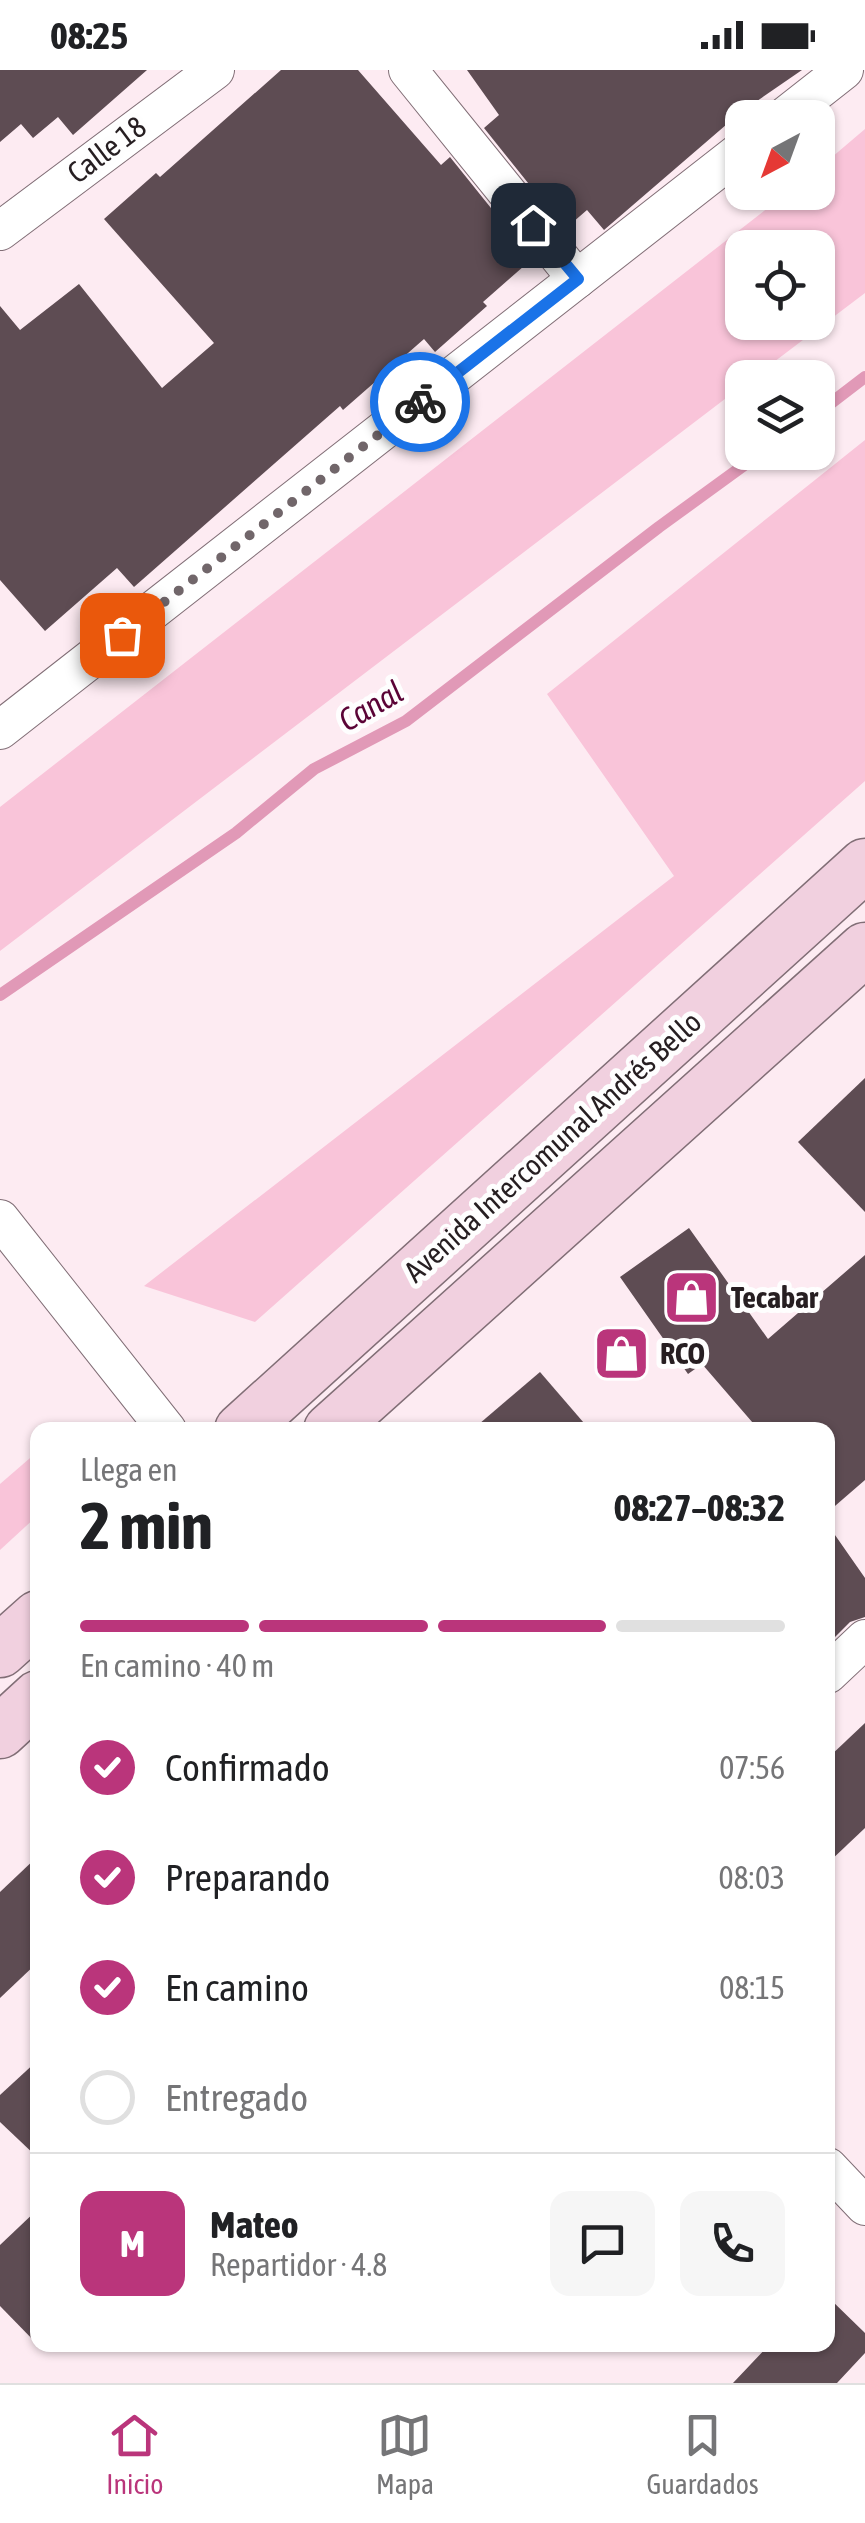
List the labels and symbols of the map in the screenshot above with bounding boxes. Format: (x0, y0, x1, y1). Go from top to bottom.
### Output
north arrow (725, 100, 835, 210)
street label: Calle 18 (61, 109, 152, 190)
pin (491, 183, 576, 268)
courier (370, 352, 470, 452)
pin (80, 593, 165, 678)
water label: Canal (332, 673, 410, 739)
street label: Avenida Intercomunal Andrés Bello (397, 1004, 708, 1288)
shop icon: Tecabar (662, 1268, 722, 1328)
place label: Tecabar (731, 1280, 819, 1314)
shop icon: RCO (591, 1324, 651, 1384)
place label: RCO (660, 1336, 705, 1370)

